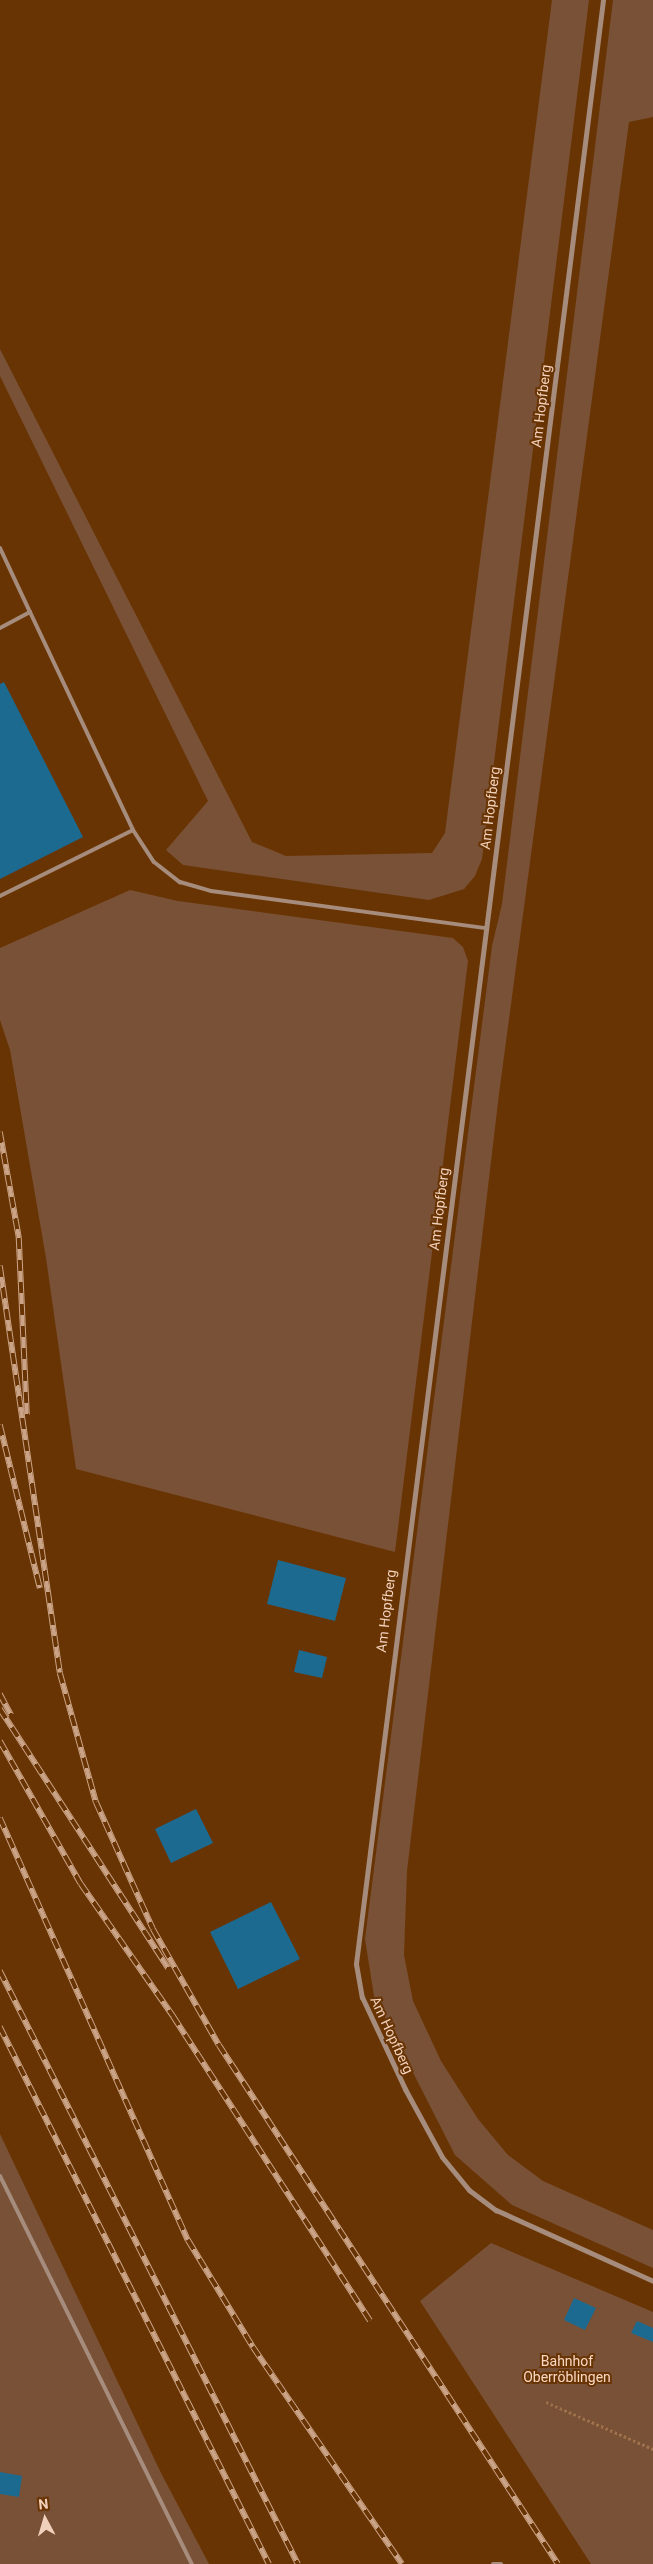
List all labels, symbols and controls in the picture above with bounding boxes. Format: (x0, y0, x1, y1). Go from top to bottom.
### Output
street label: Am Hopfberg (528, 364, 554, 448)
street label: Am Hopfberg (477, 766, 503, 850)
street label: Am Hopfberg (426, 1167, 452, 1251)
street label: Am Hopfberg (373, 1569, 399, 1653)
street label: Am Hopfberg (367, 1994, 417, 2076)
park label: Bahnhof Oberröblingen (523, 2353, 611, 2386)
north arrow (20, 2494, 70, 2544)
text: N (38, 2496, 49, 2513)

